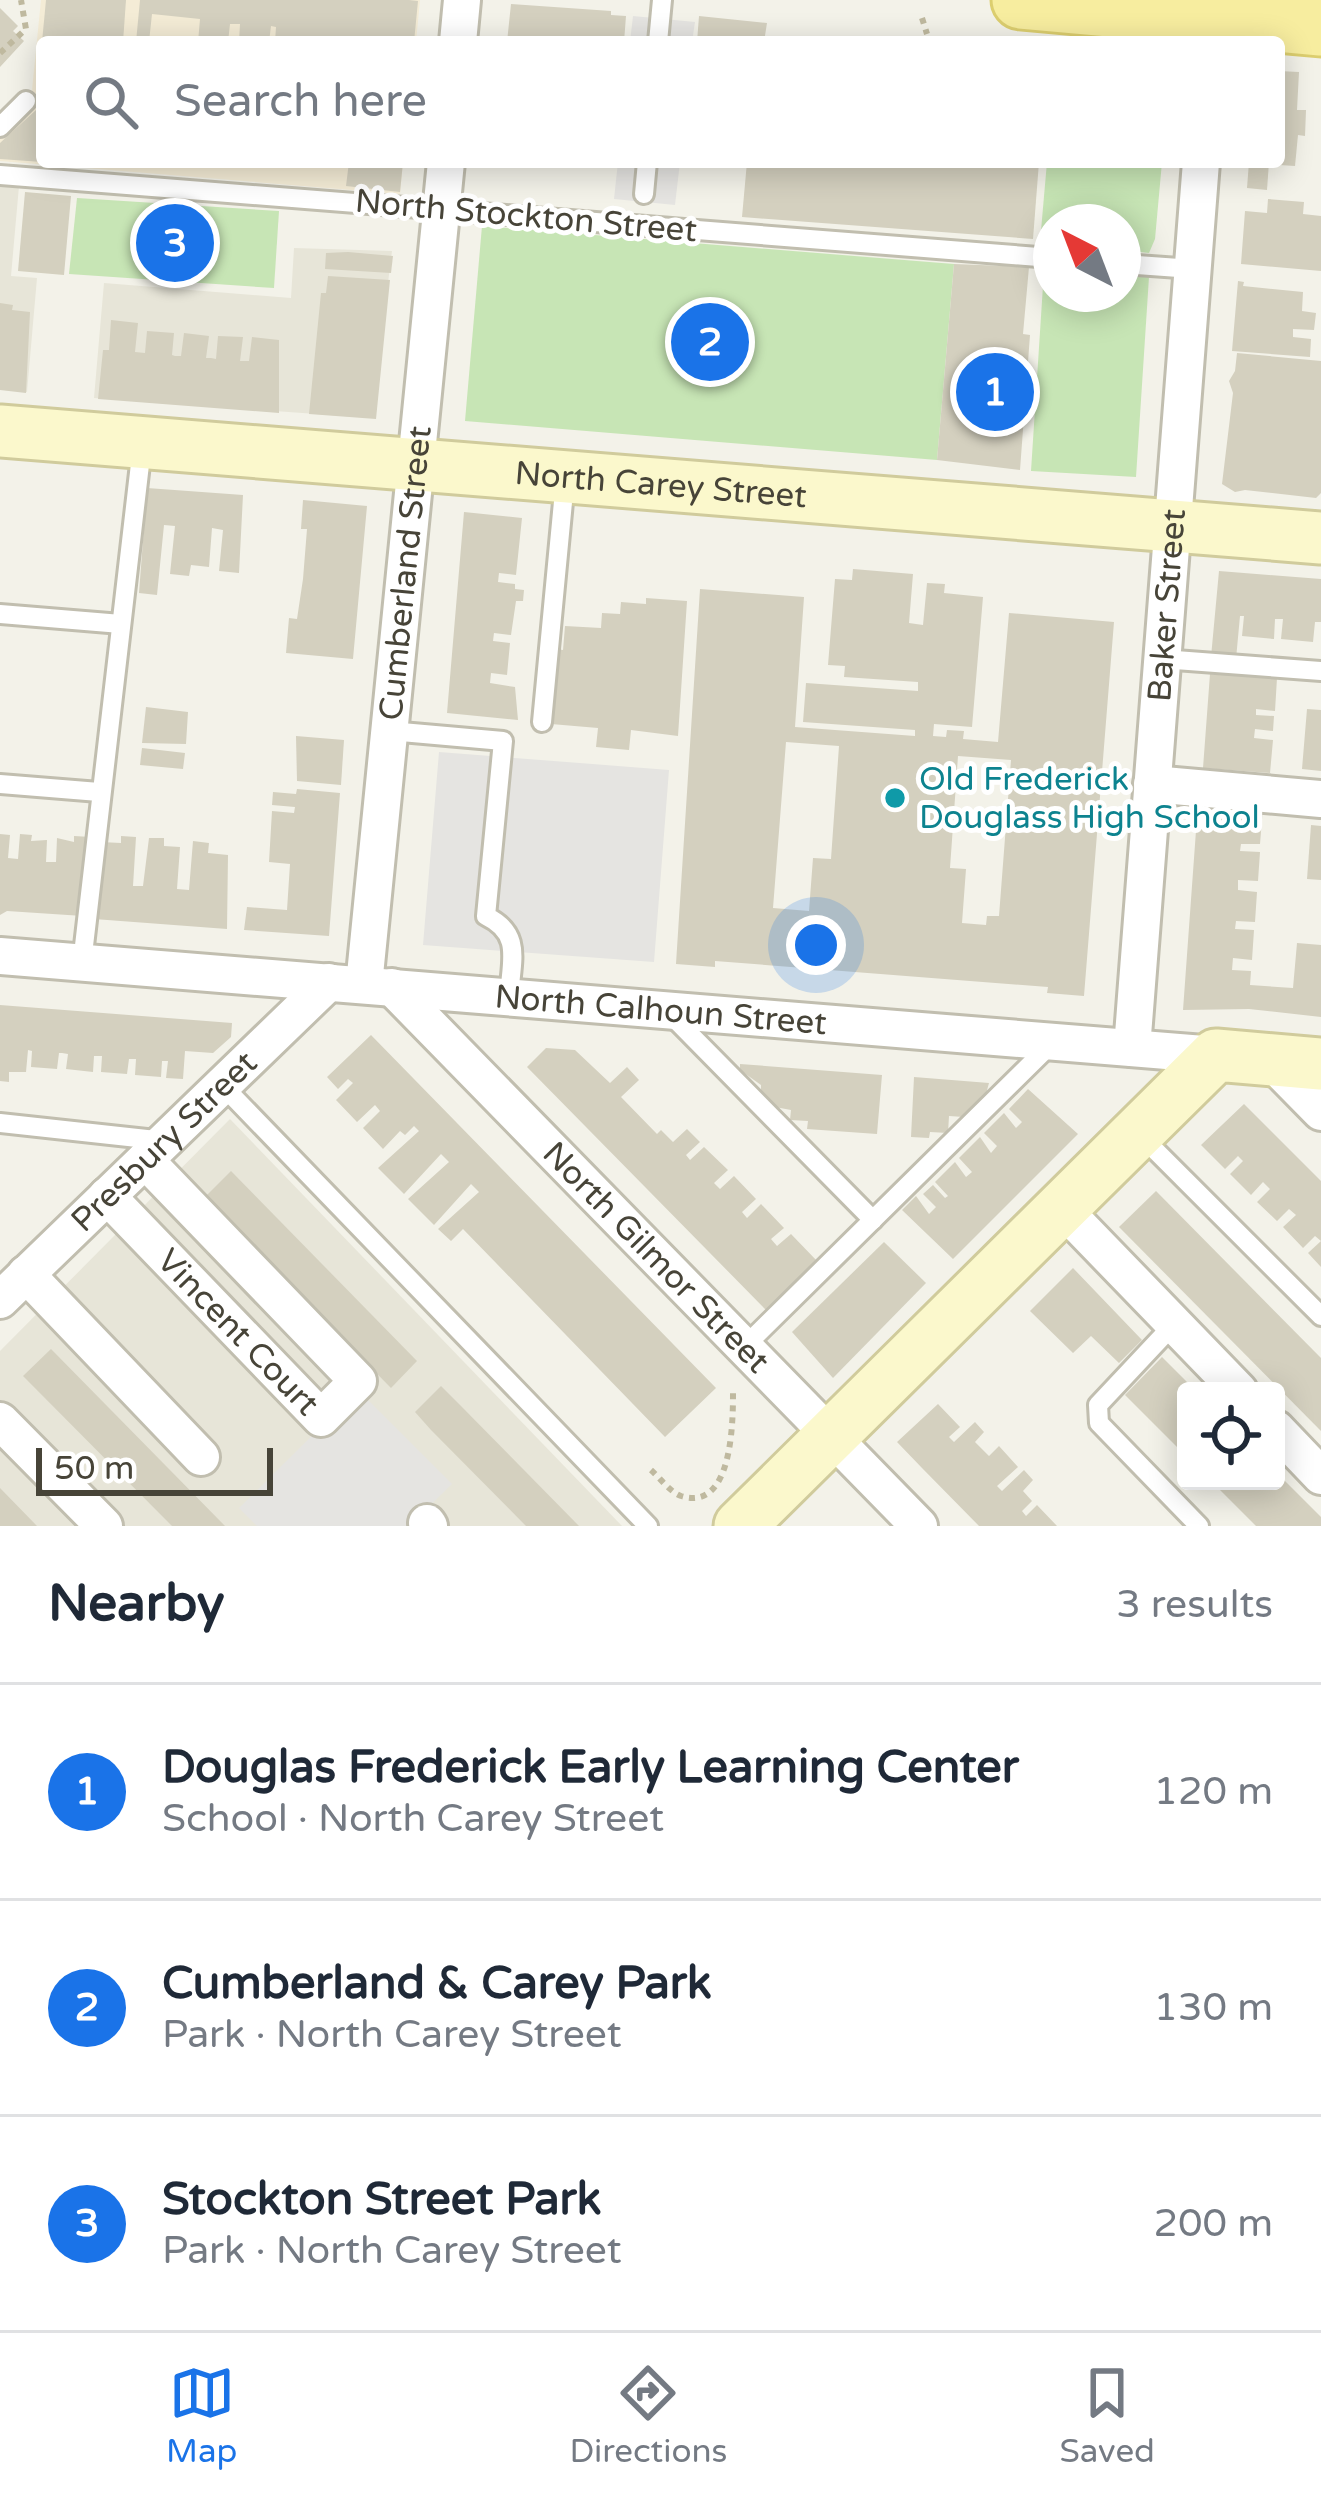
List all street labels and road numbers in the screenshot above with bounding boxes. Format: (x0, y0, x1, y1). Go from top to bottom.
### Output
street label: North Stockton Street (353, 182, 699, 250)
street label: Cumberland Street (371, 424, 439, 722)
street label: North Carey Street (513, 453, 808, 516)
street label: Baker Street (1140, 507, 1193, 703)
street label: North Calhoun Street (493, 977, 828, 1043)
street label: Presbury Street (63, 1043, 265, 1240)
street label: North Gilmor Street (535, 1134, 778, 1381)
street label: Vincent Court (149, 1241, 327, 1423)

